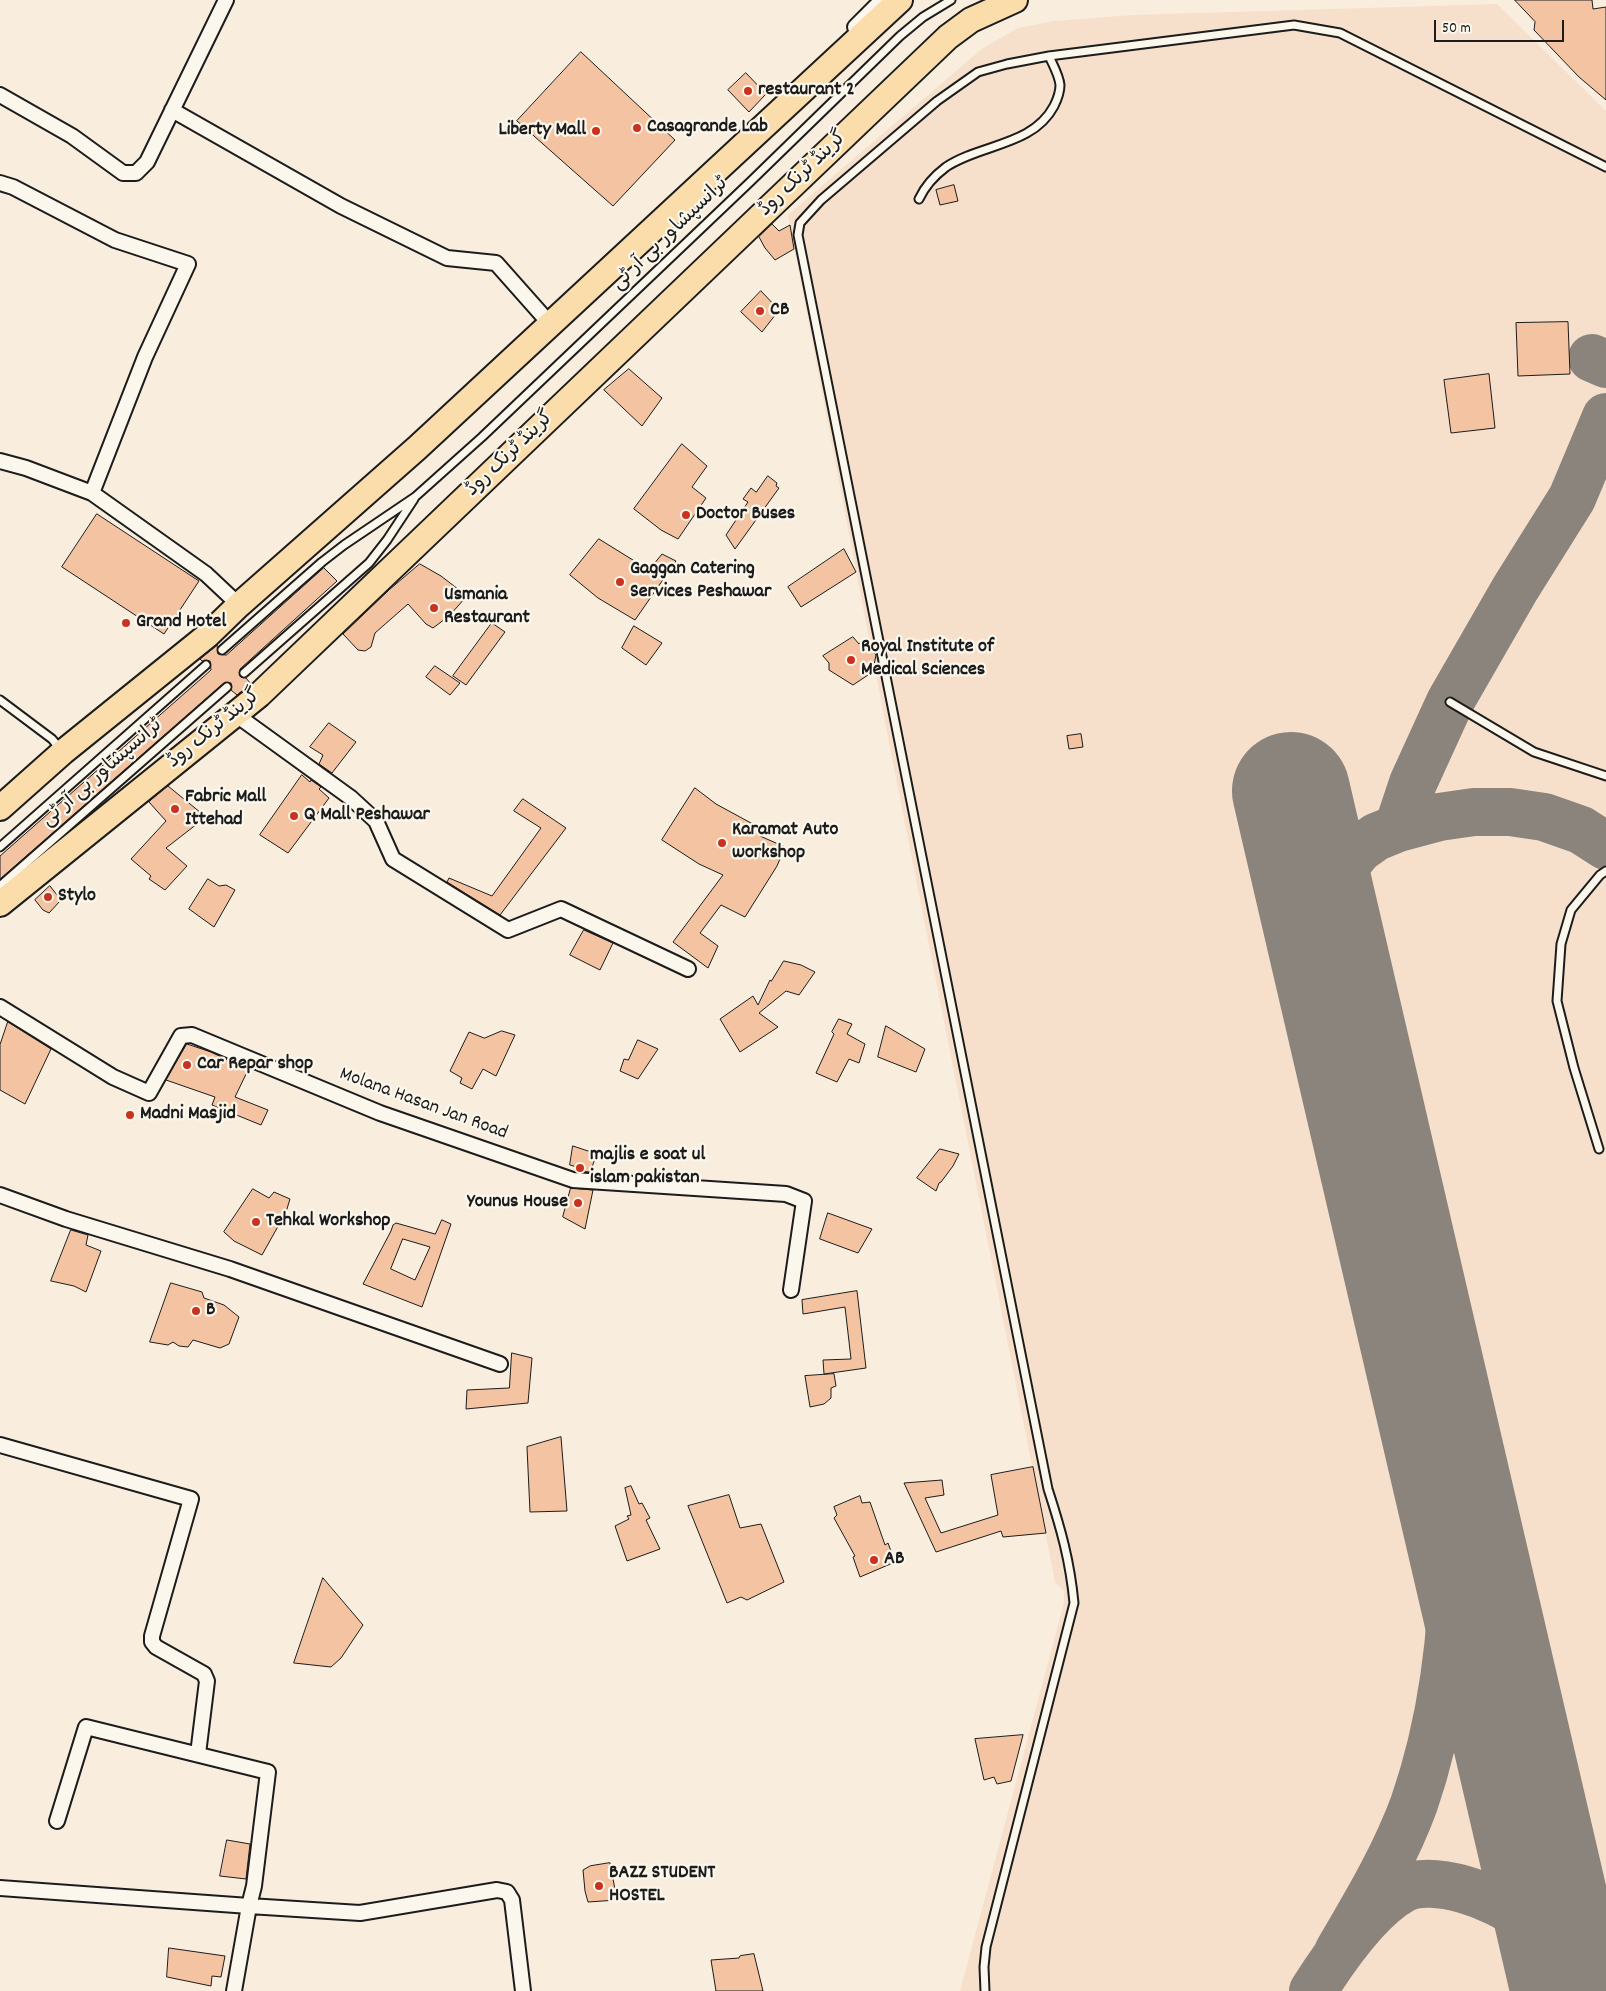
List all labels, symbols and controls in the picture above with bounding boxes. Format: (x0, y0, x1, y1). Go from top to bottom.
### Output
scale bar (1436, 10, 1566, 42)
text: 50 m (1442, 18, 1471, 40)
place label: restaurant 2 (758, 79, 855, 103)
marker: restaurant 2 (742, 85, 754, 97)
place label: Casagrande Lab (647, 116, 768, 140)
place label: Liberty Mall (499, 119, 586, 143)
marker: Casagrande Lab (631, 122, 643, 134)
marker: Liberty Mall (590, 125, 602, 137)
street label: گرینڈ ٹرنک روڈ (755, 127, 853, 223)
street label: ٹرانسپشاور بی آر ٹی (608, 173, 734, 297)
place label: CB (770, 299, 789, 323)
marker: CB (754, 305, 766, 317)
street label: گرینڈ ٹرنک روڈ (462, 407, 560, 503)
place label: Doctor Buses (696, 503, 795, 527)
marker: Doctor Buses (680, 509, 692, 521)
place label: Gaggan Catering Services Peshawar (630, 558, 771, 605)
marker: Gaggan Catering Services Peshawar (614, 576, 626, 588)
place label: Usmania Restaurant (444, 584, 530, 631)
marker: Usmania Restaurant (428, 602, 440, 614)
place label: Grand Hotel (136, 611, 226, 635)
marker: Grand Hotel (120, 617, 132, 629)
place label: Royal Institute of Medical Sciences (861, 636, 994, 683)
marker: Royal Institute of Medical Sciences (845, 654, 857, 666)
street label: گرینڈ ٹرنک روڈ (163, 685, 267, 775)
street label: ٹرانسپشاور بی آر ٹی (37, 715, 169, 833)
place label: Fabric Mall Ittehad (185, 786, 266, 833)
marker: Fabric Mall Ittehad (169, 803, 181, 815)
place label: Q Mall Peshawar (304, 804, 430, 828)
marker: Q Mall Peshawar (288, 810, 300, 822)
place label: Karamat Auto workshop (732, 819, 838, 866)
marker: Karamat Auto workshop (716, 837, 728, 849)
place label: Stylo (58, 885, 96, 909)
marker: Stylo (42, 891, 54, 903)
place label: Car Repar shop (197, 1053, 313, 1077)
marker: Car Repar shop (181, 1059, 193, 1071)
street label: Molana Hasan Jan Road (336, 1063, 510, 1147)
place label: Madni Masjid (140, 1103, 236, 1127)
marker: Madni Masjid (124, 1109, 136, 1121)
place label: majlis e soat ul islam pakistan (590, 1144, 705, 1191)
marker: majlis e soat ul islam pakistan (574, 1162, 586, 1174)
place label: Younus House (467, 1191, 568, 1215)
marker: Younus House (572, 1197, 584, 1209)
place label: Tehkal Workshop (266, 1210, 391, 1234)
marker: Tehkal Workshop (250, 1216, 262, 1228)
place label: B (206, 1299, 215, 1323)
marker: B (190, 1305, 202, 1317)
place label: AB (884, 1548, 904, 1572)
marker: AB (868, 1554, 880, 1566)
place label: BAZZ STUDENT HOSTEL (609, 1862, 715, 1909)
marker: BAZZ STUDENT HOSTEL (593, 1880, 605, 1892)

